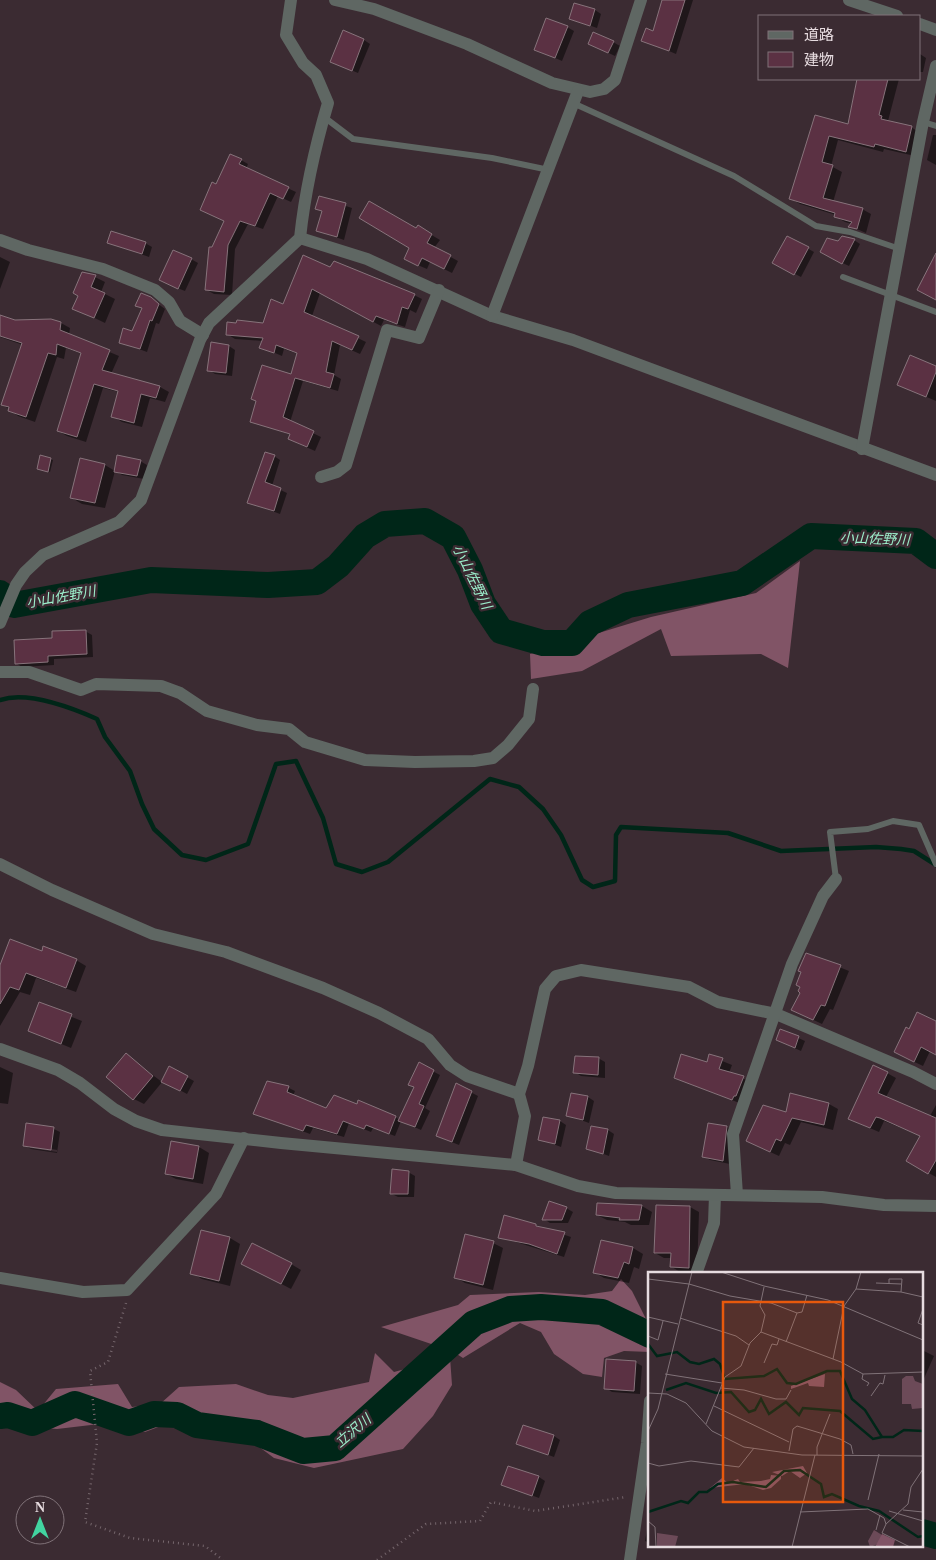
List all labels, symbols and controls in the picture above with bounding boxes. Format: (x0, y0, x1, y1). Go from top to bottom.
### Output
legend (758, 15, 921, 80)
text: 道路 (804, 27, 834, 43)
text: 建物 (804, 52, 834, 68)
water label: 小山佐野川 (840, 530, 912, 548)
water label: 小山佐野川 (450, 542, 495, 614)
water label: 小山佐野川 (25, 583, 99, 610)
inset map (648, 1272, 924, 1548)
water label: 立沢川 (332, 1410, 375, 1450)
north arrow (15, 1495, 65, 1545)
text: N (35, 1500, 45, 1515)

